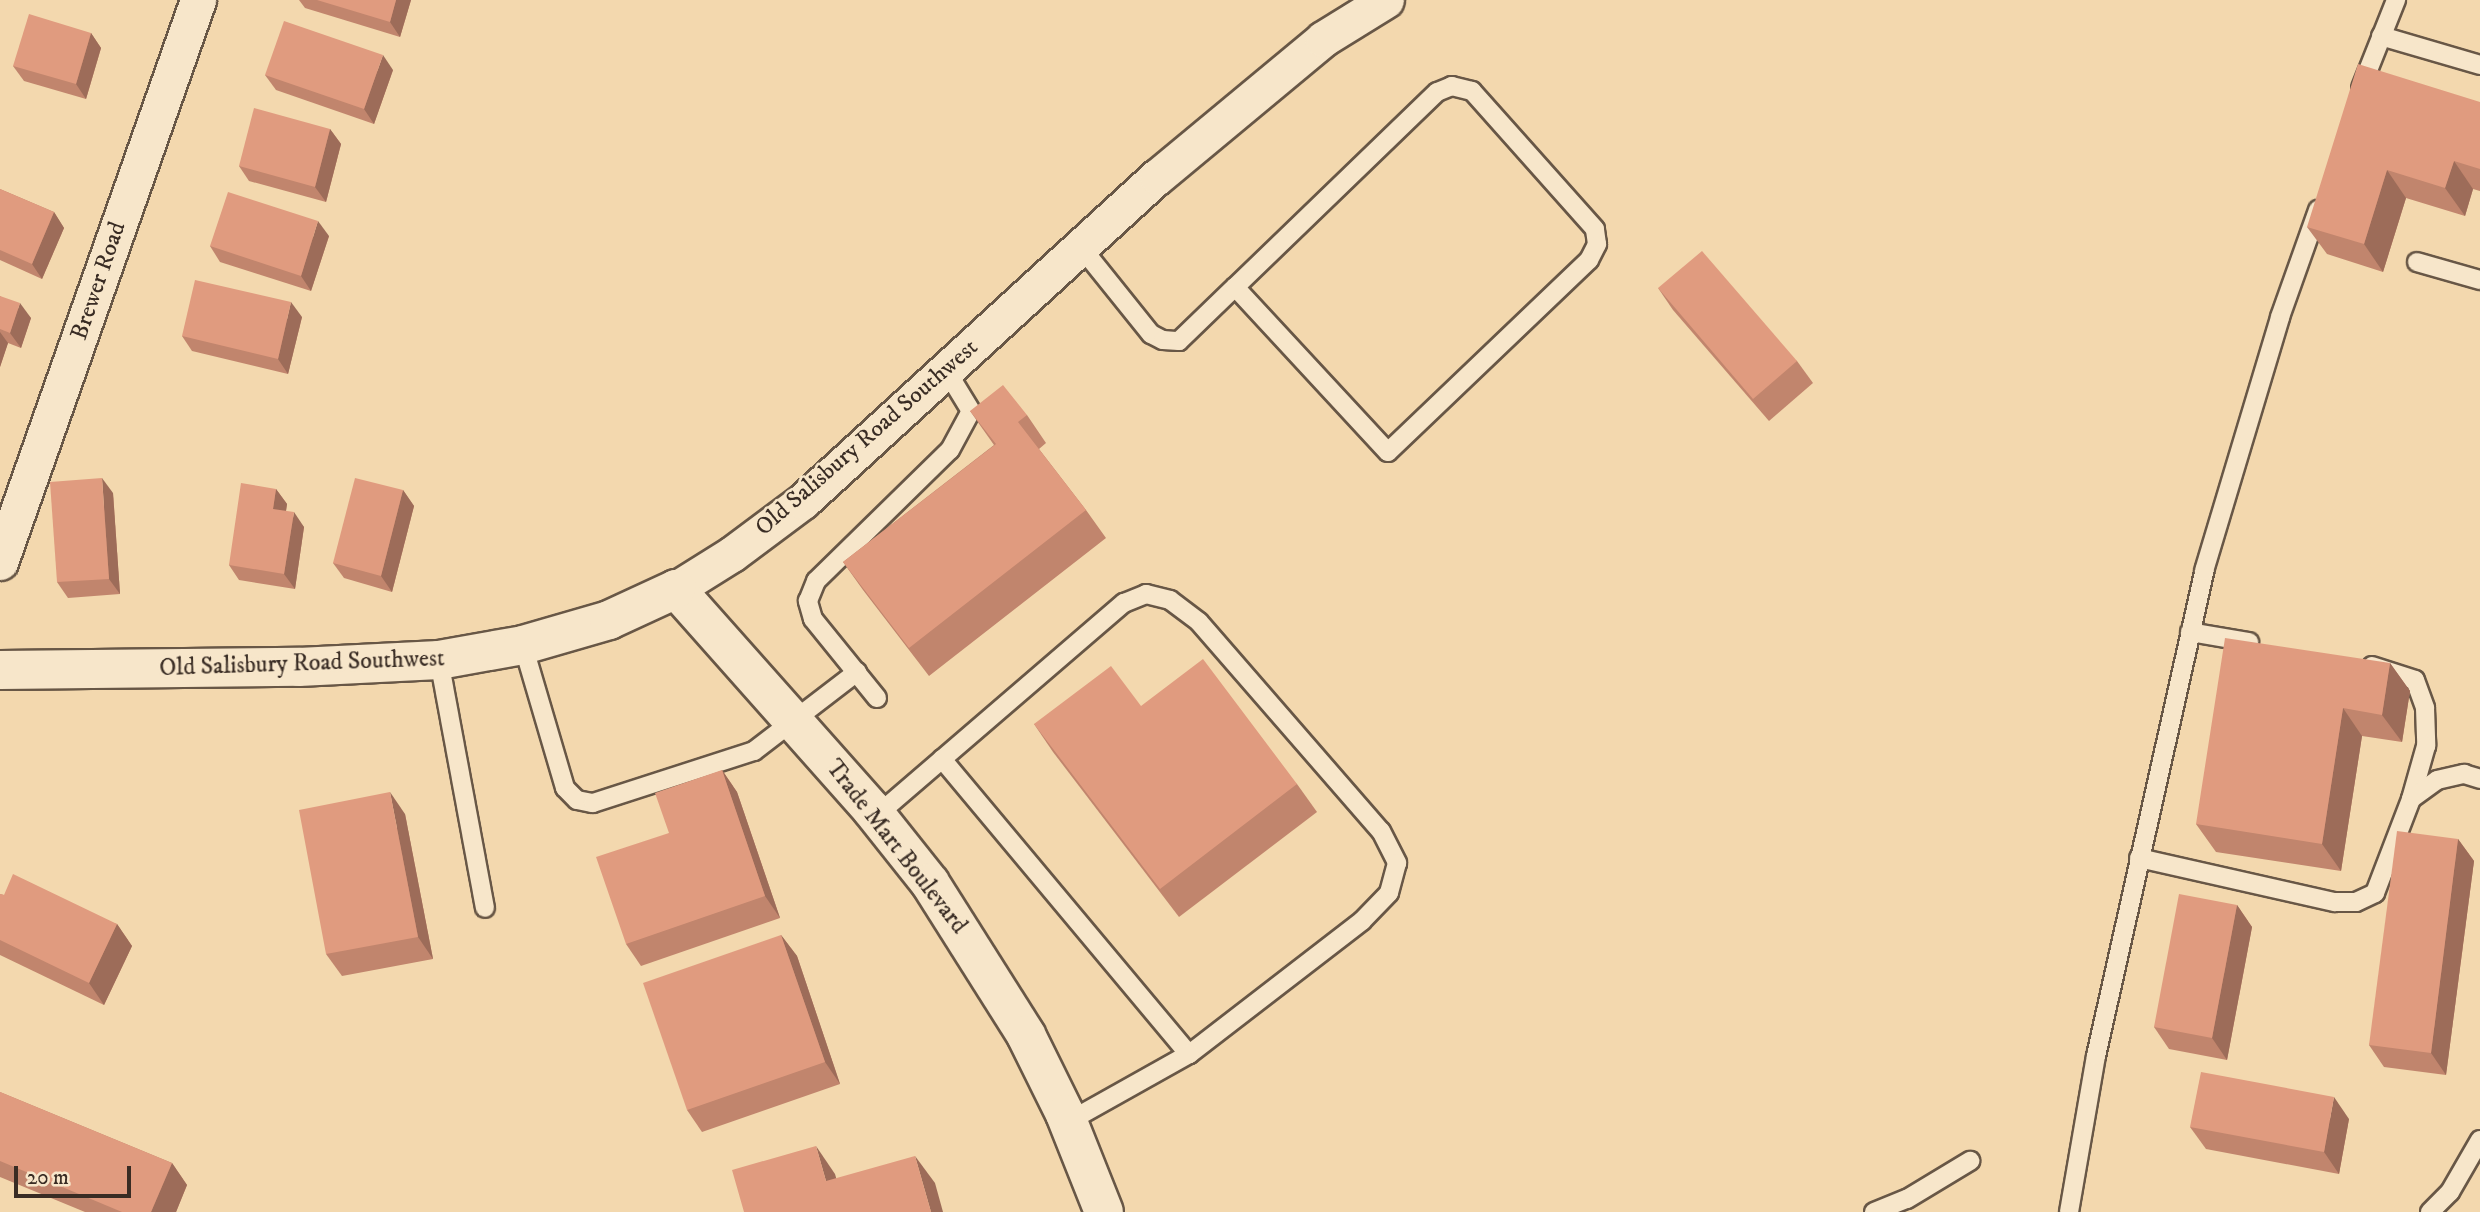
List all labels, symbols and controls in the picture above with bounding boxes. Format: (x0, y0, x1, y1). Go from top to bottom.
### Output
street label: Brewer Road (65, 218, 133, 344)
street label: Old Salisbury Road Southwest (750, 334, 984, 542)
street label: Old Salisbury Road Southwest (159, 645, 445, 683)
street label: Trade Mart Boulevard (819, 754, 973, 940)
scale bar (18, 1152, 135, 1196)
text: 20 m (27, 1165, 69, 1191)

